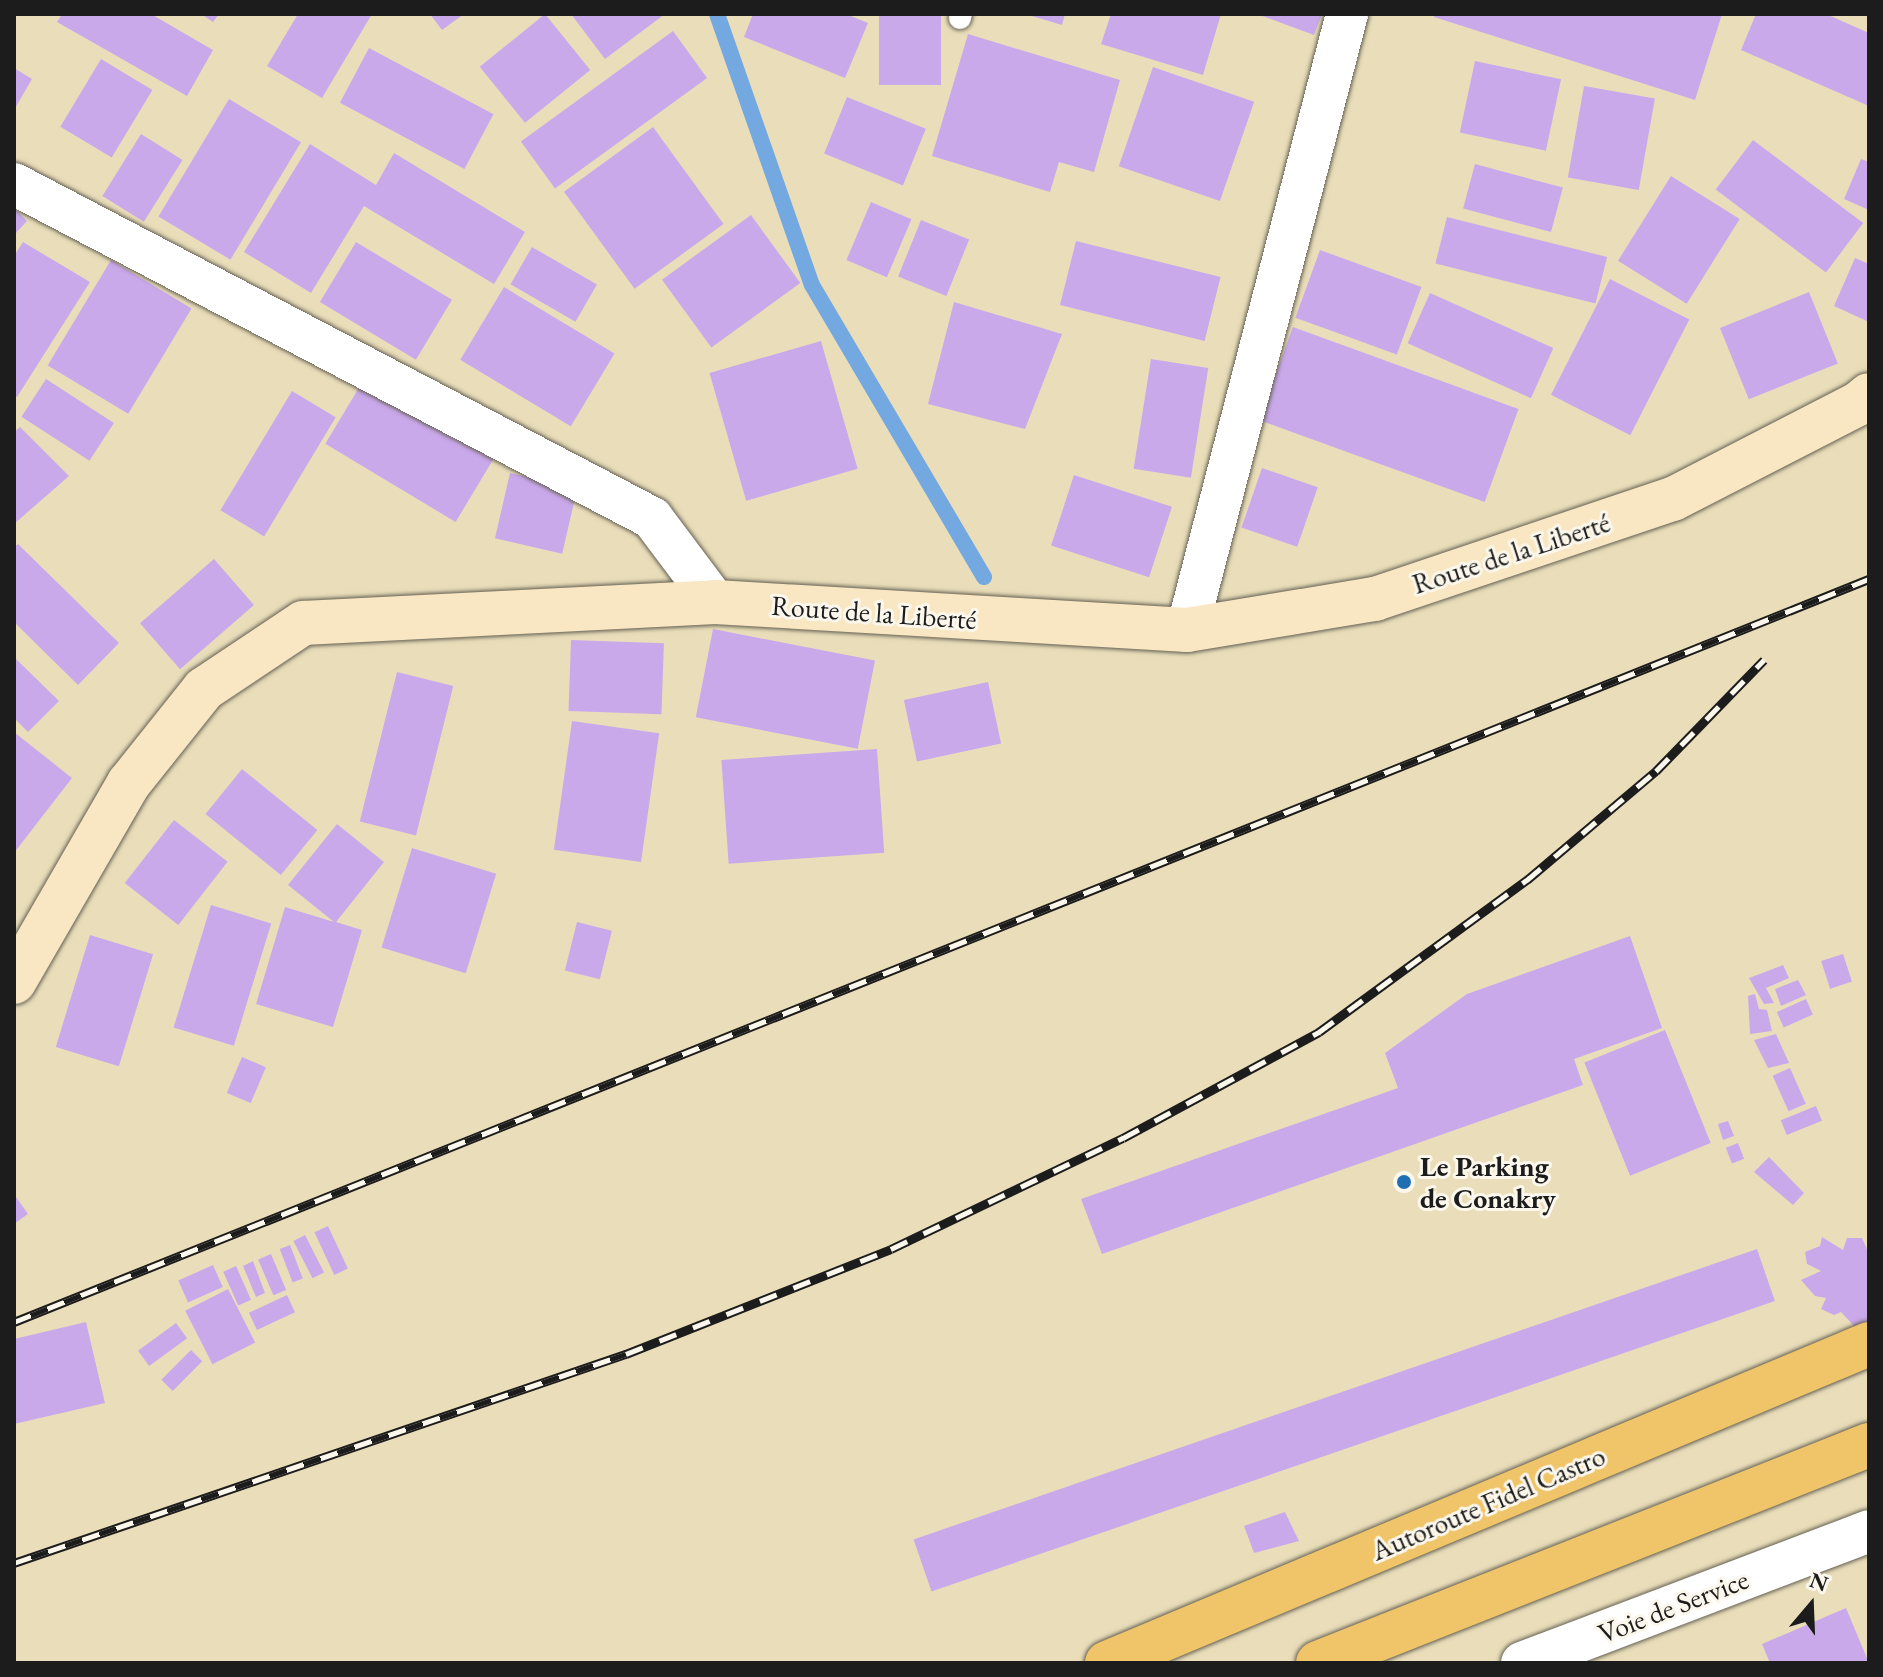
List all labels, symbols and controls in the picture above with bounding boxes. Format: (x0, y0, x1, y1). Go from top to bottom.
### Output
street label: Route de la Liberté (1408, 505, 1614, 601)
street label: Route de la Liberté (770, 588, 978, 636)
place label: Le Parking de Conakry (1420, 1149, 1556, 1215)
marker: Le Parking de Conakry (1395, 1173, 1413, 1191)
street label: Autoroute Fidel Castro (1366, 1439, 1610, 1567)
street label: Voie de Service (1593, 1562, 1753, 1650)
north arrow (1771, 1565, 1851, 1645)
text: N (1806, 1565, 1832, 1598)

